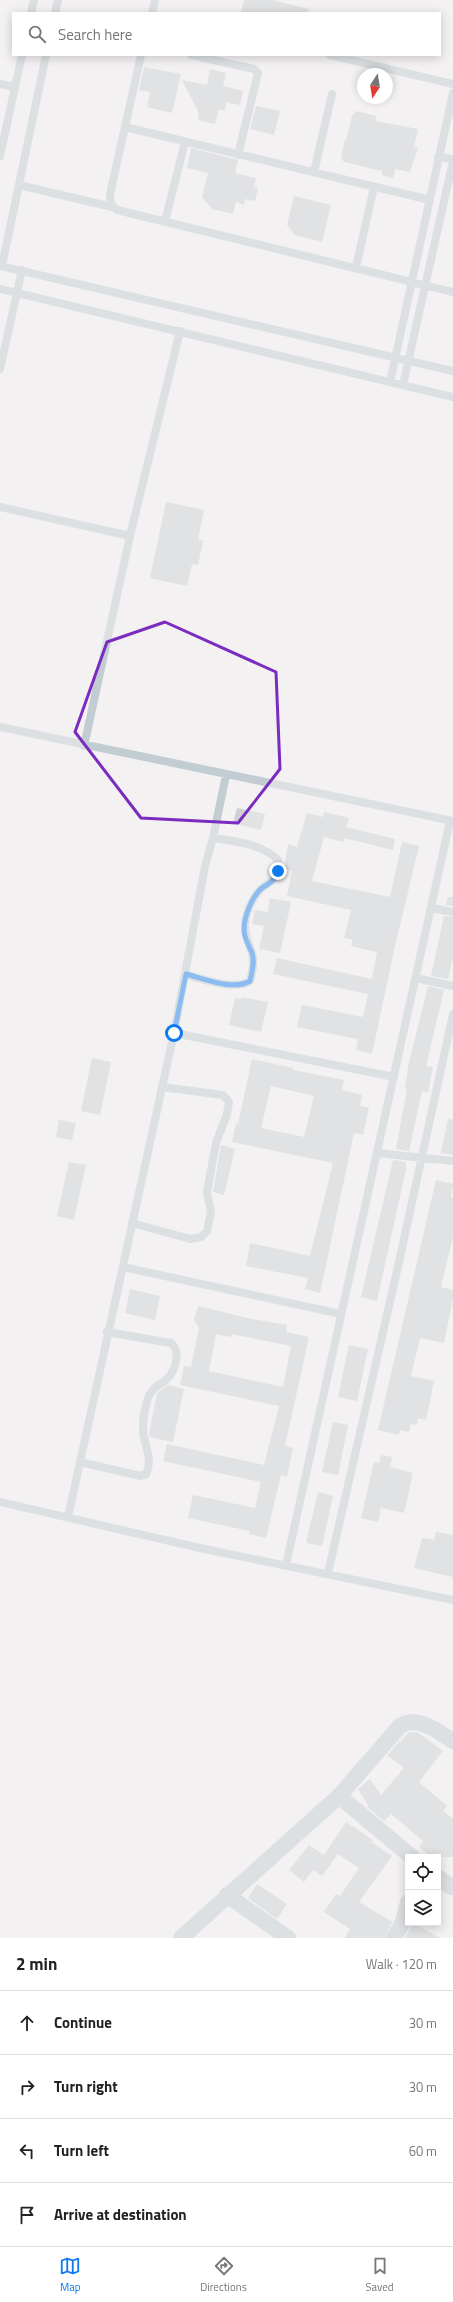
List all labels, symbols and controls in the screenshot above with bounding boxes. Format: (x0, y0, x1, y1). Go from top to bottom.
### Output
search box (12, 12, 441, 56)
icon: search (26, 23, 48, 45)
text: Search here (58, 23, 132, 46)
north arrow (357, 68, 393, 104)
route end (269, 862, 287, 880)
route start (165, 1024, 183, 1042)
map controls (405, 1854, 441, 1926)
button: locate (405, 1854, 441, 1890)
button: layers (405, 1890, 441, 1926)
text: 2 min (16, 1951, 57, 1977)
text: Walk · 120 m (366, 1954, 437, 1974)
text: Continue (54, 2011, 112, 2034)
icon: ahead (16, 2012, 38, 2034)
text: 30 m (409, 2013, 437, 2033)
text: Turn right (54, 2075, 118, 2098)
icon: right (16, 2076, 38, 2098)
text: 30 m (409, 2077, 437, 2097)
text: Turn left (54, 2139, 109, 2162)
icon: left (16, 2140, 38, 2162)
text: 60 m (409, 2141, 437, 2161)
text: Arrive at destination (54, 2203, 187, 2226)
icon: arrive (16, 2204, 38, 2226)
tab: Map (59, 2255, 81, 2295)
tab: Directions (200, 2255, 247, 2295)
tab: Saved (366, 2255, 394, 2295)

